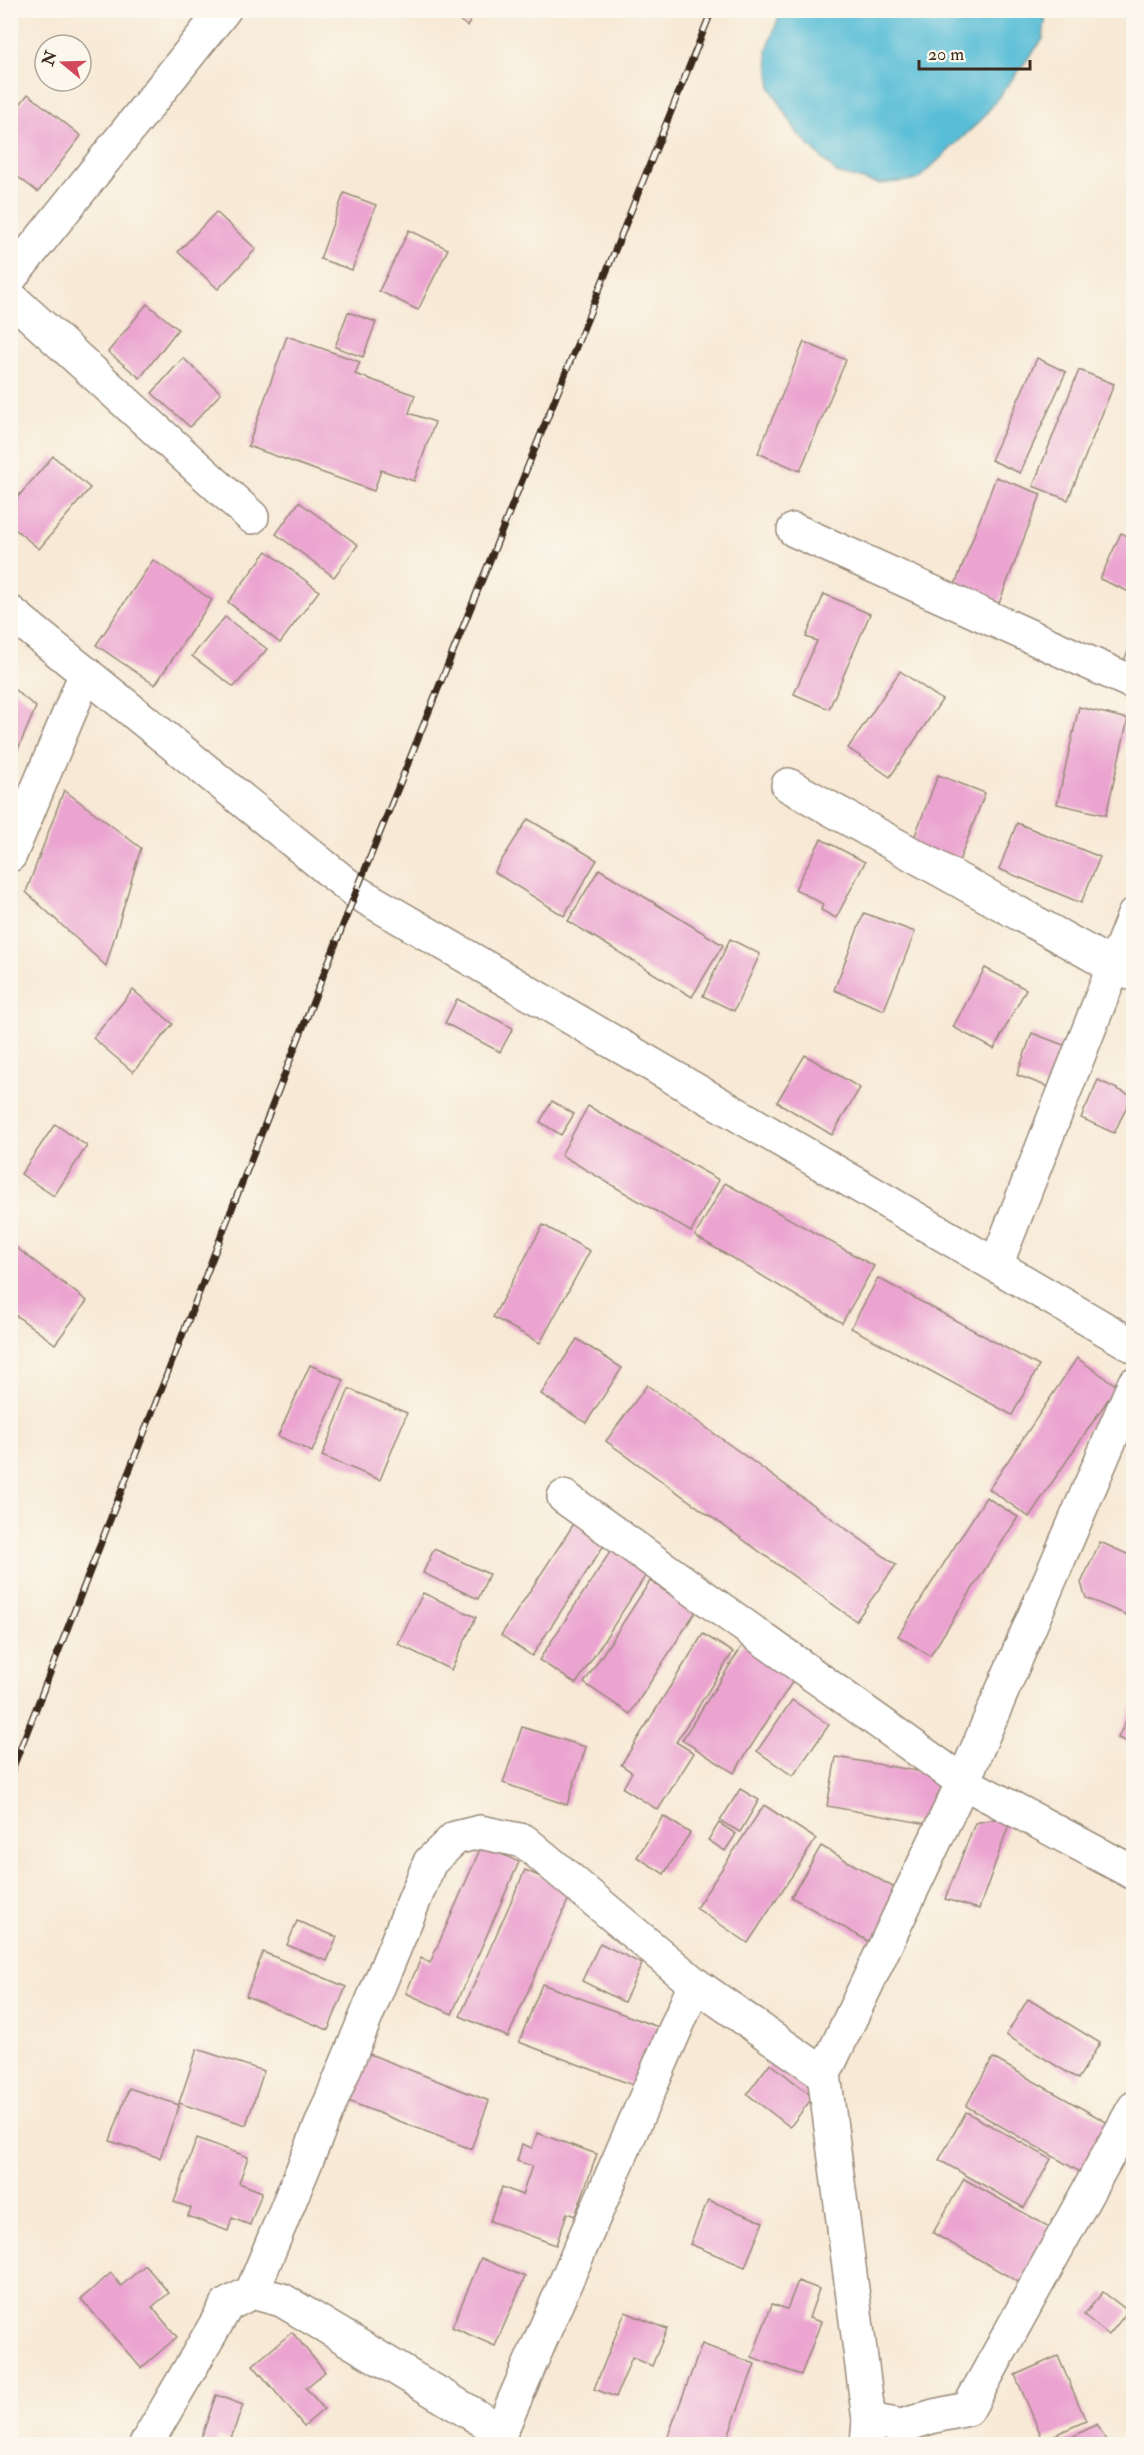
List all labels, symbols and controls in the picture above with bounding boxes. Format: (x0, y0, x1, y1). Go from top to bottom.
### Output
north arrow (33, 33, 93, 93)
scale bar (919, 33, 1030, 71)
text: 20 m (928, 43, 964, 66)
text: N (38, 48, 62, 69)

